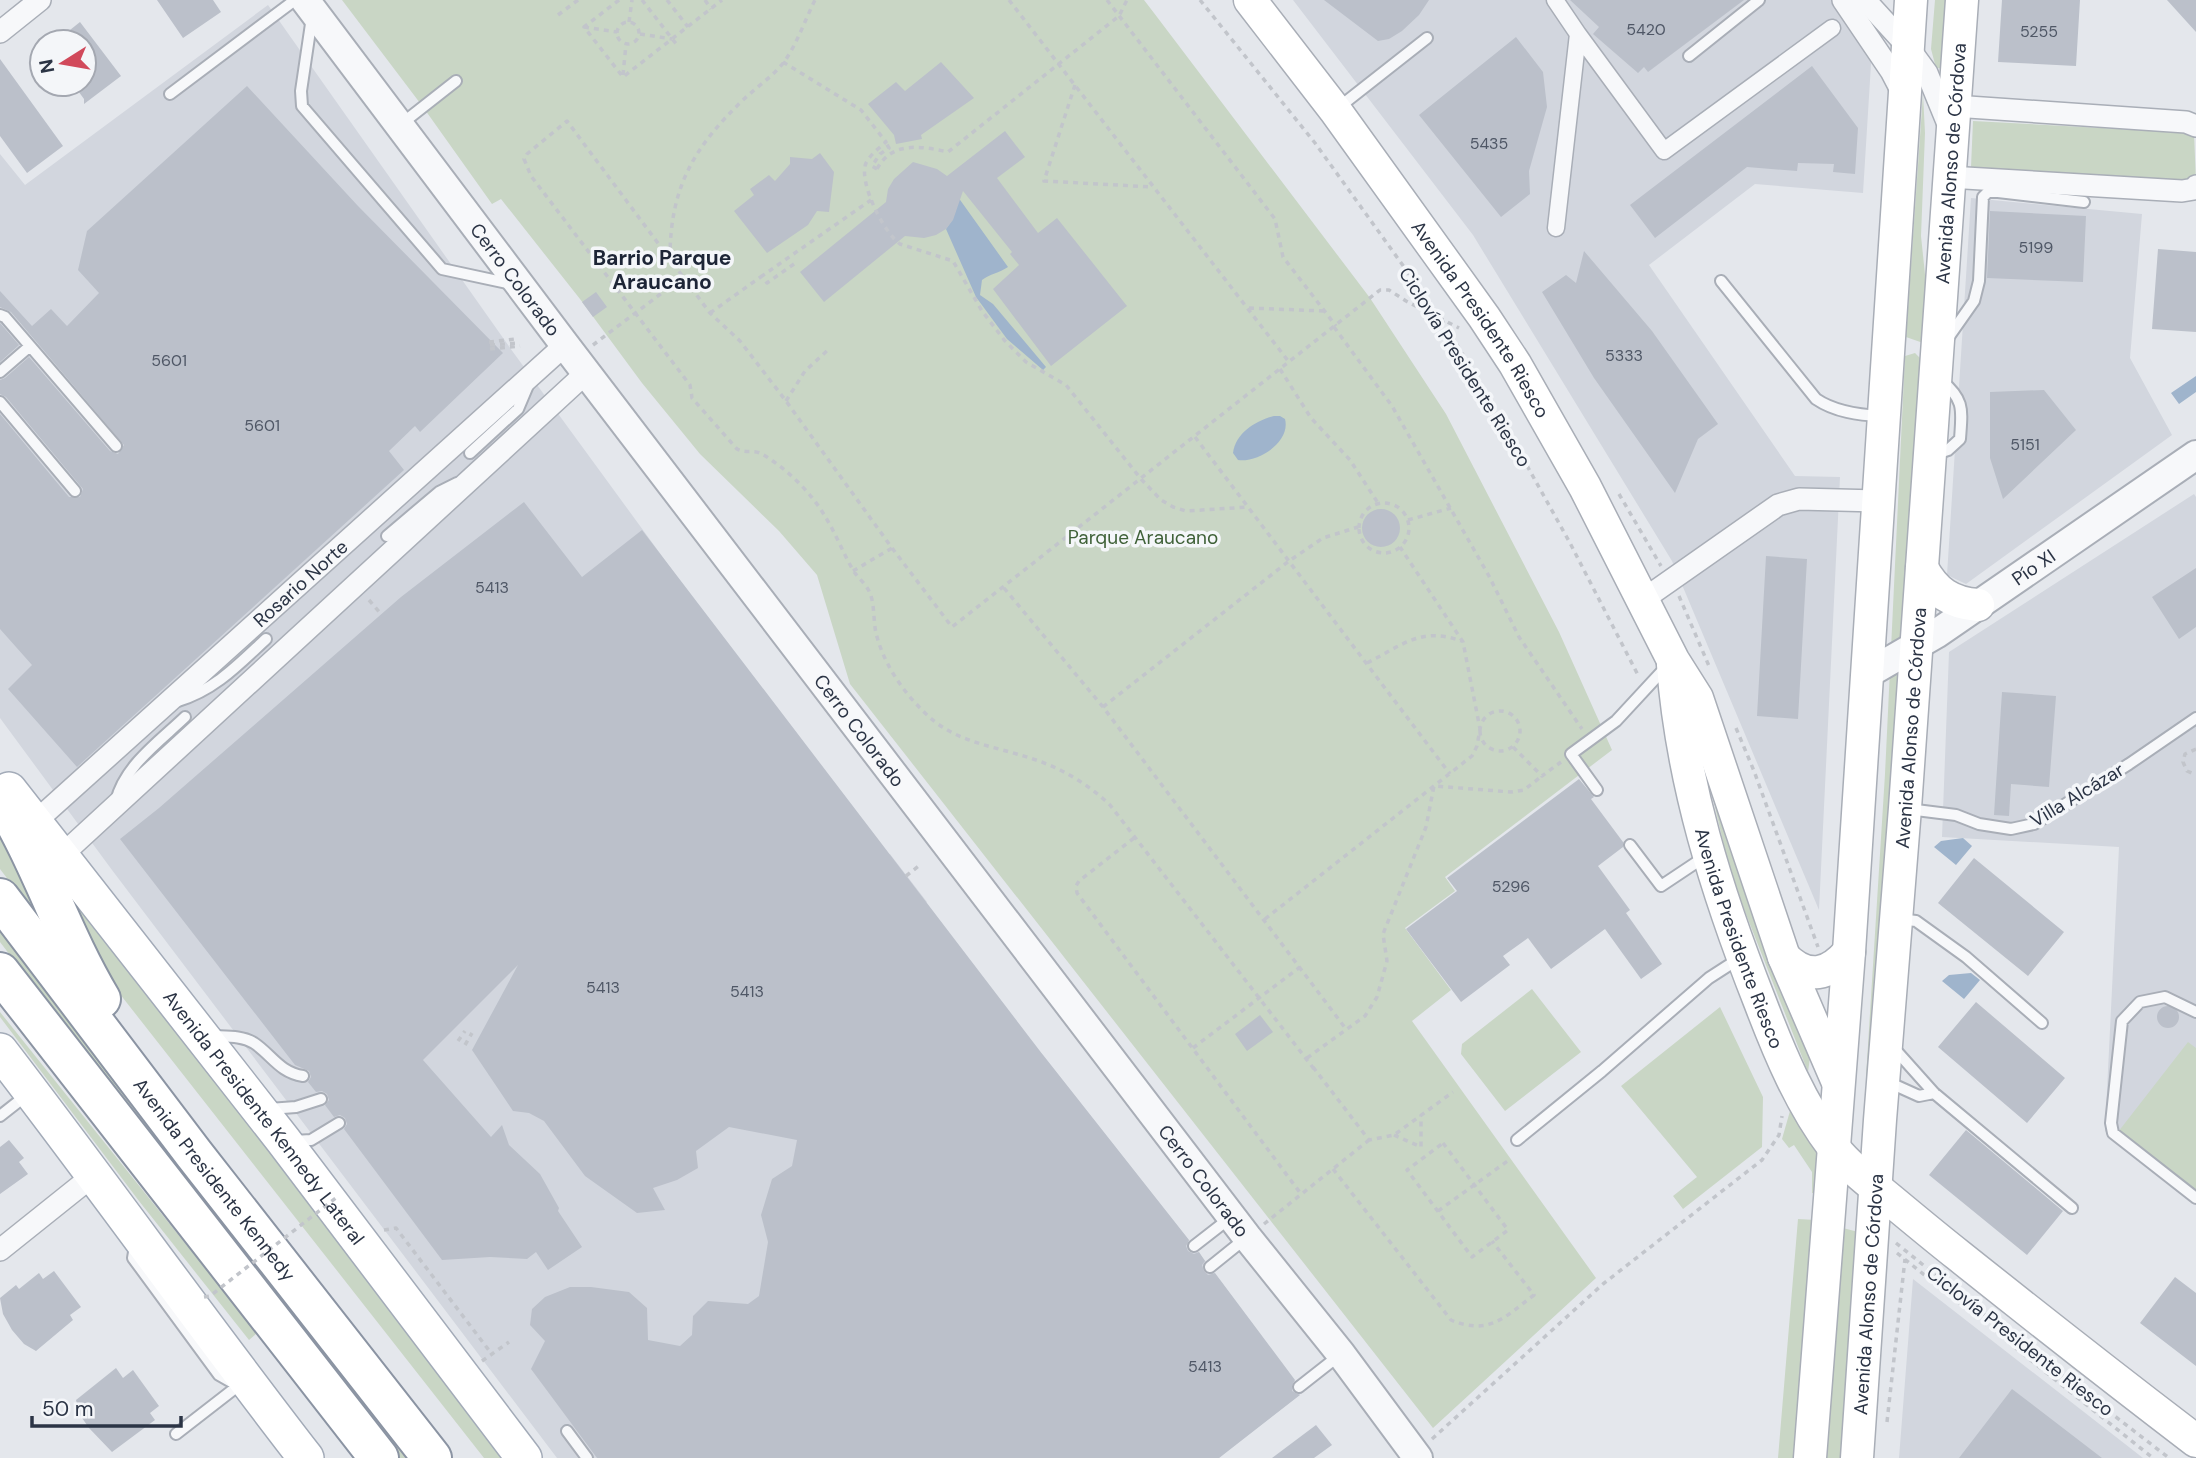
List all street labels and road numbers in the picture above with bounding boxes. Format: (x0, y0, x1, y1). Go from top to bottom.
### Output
street label: Avenida Alonso de Córdova (1930, 42, 1971, 285)
street label: Avenida Presidente Riesco (1406, 215, 1555, 422)
street label: Cerro Colorado (465, 218, 566, 341)
street label: Ciclovía Presidente Riesco (1393, 262, 1537, 472)
street label: Rosario Norte (248, 534, 353, 632)
street label: Pío XI (2007, 543, 2060, 591)
street label: Avenida Alonso de Córdova (1889, 607, 1932, 850)
street label: Cerro Colorado (809, 669, 911, 792)
street label: Villa Alcázar (2025, 757, 2129, 833)
street label: Avenida Presidente Riesco (1689, 825, 1790, 1052)
street label: Avenida Presidente Kennedy Lateral (160, 984, 368, 1250)
street label: Avenida Presidente Kennedy (129, 1073, 301, 1285)
street label: Cerro Colorado (1153, 1119, 1255, 1242)
street label: Avenida Alonso de Córdova (1847, 1173, 1889, 1416)
street label: Ciclovía Presidente Riesco (1921, 1260, 2119, 1422)

